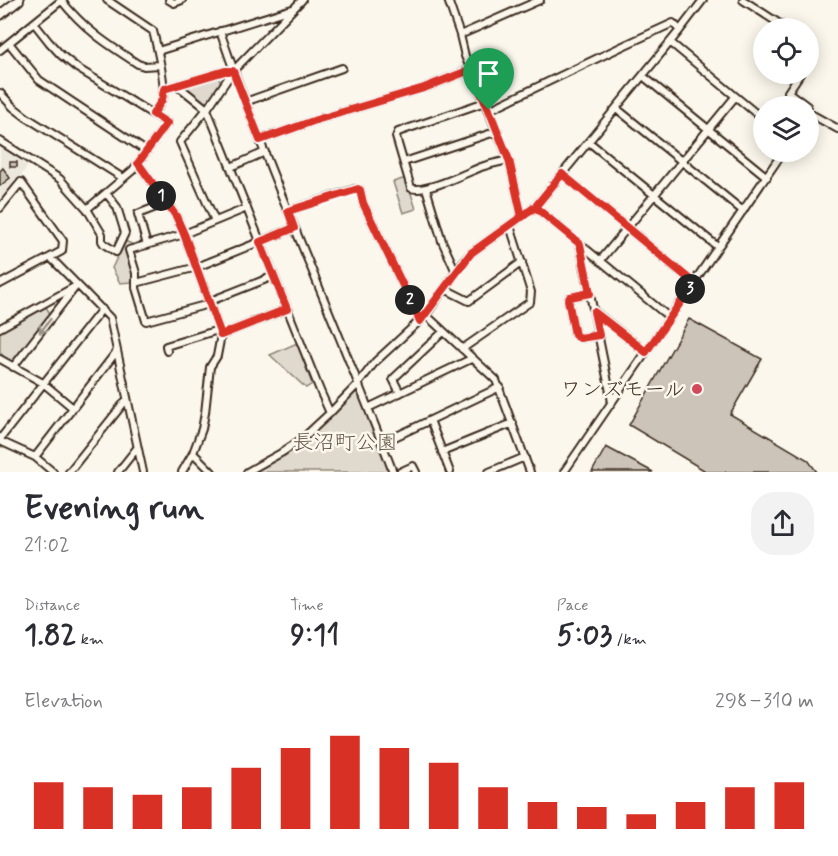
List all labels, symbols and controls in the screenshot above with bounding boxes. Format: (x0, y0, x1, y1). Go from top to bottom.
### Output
map controls (753, 18, 819, 162)
button: locate (753, 18, 819, 84)
pin (463, 48, 514, 110)
icon: arrive (472, 57, 505, 90)
button: layers (753, 96, 819, 162)
pin: 1 (146, 181, 176, 211)
text: 1 (157, 185, 165, 206)
pin: 3 (675, 274, 705, 304)
text: 3 (686, 278, 694, 299)
pin: 2 (395, 285, 425, 315)
text: 2 (406, 289, 414, 310)
one-way arrow (39, 318, 52, 334)
place label: ワンズモール (560, 376, 685, 404)
marker: ワンズモール (690, 382, 704, 396)
park label: 長沼町公園 (293, 429, 398, 457)
text: Evening run (24, 487, 204, 531)
button: share (751, 492, 814, 555)
text: 21:02 (24, 532, 69, 559)
text: Distance (24, 595, 80, 616)
text: Time (290, 595, 324, 616)
text: Pace (557, 595, 589, 616)
text: 1.82 (24, 616, 76, 655)
text: 9:11 (290, 616, 339, 655)
text: 5:03 (557, 616, 612, 655)
text: km (76, 629, 104, 650)
text: /km (612, 629, 647, 650)
text: Elevation (24, 688, 103, 715)
text: 298–310 m (715, 688, 814, 715)

